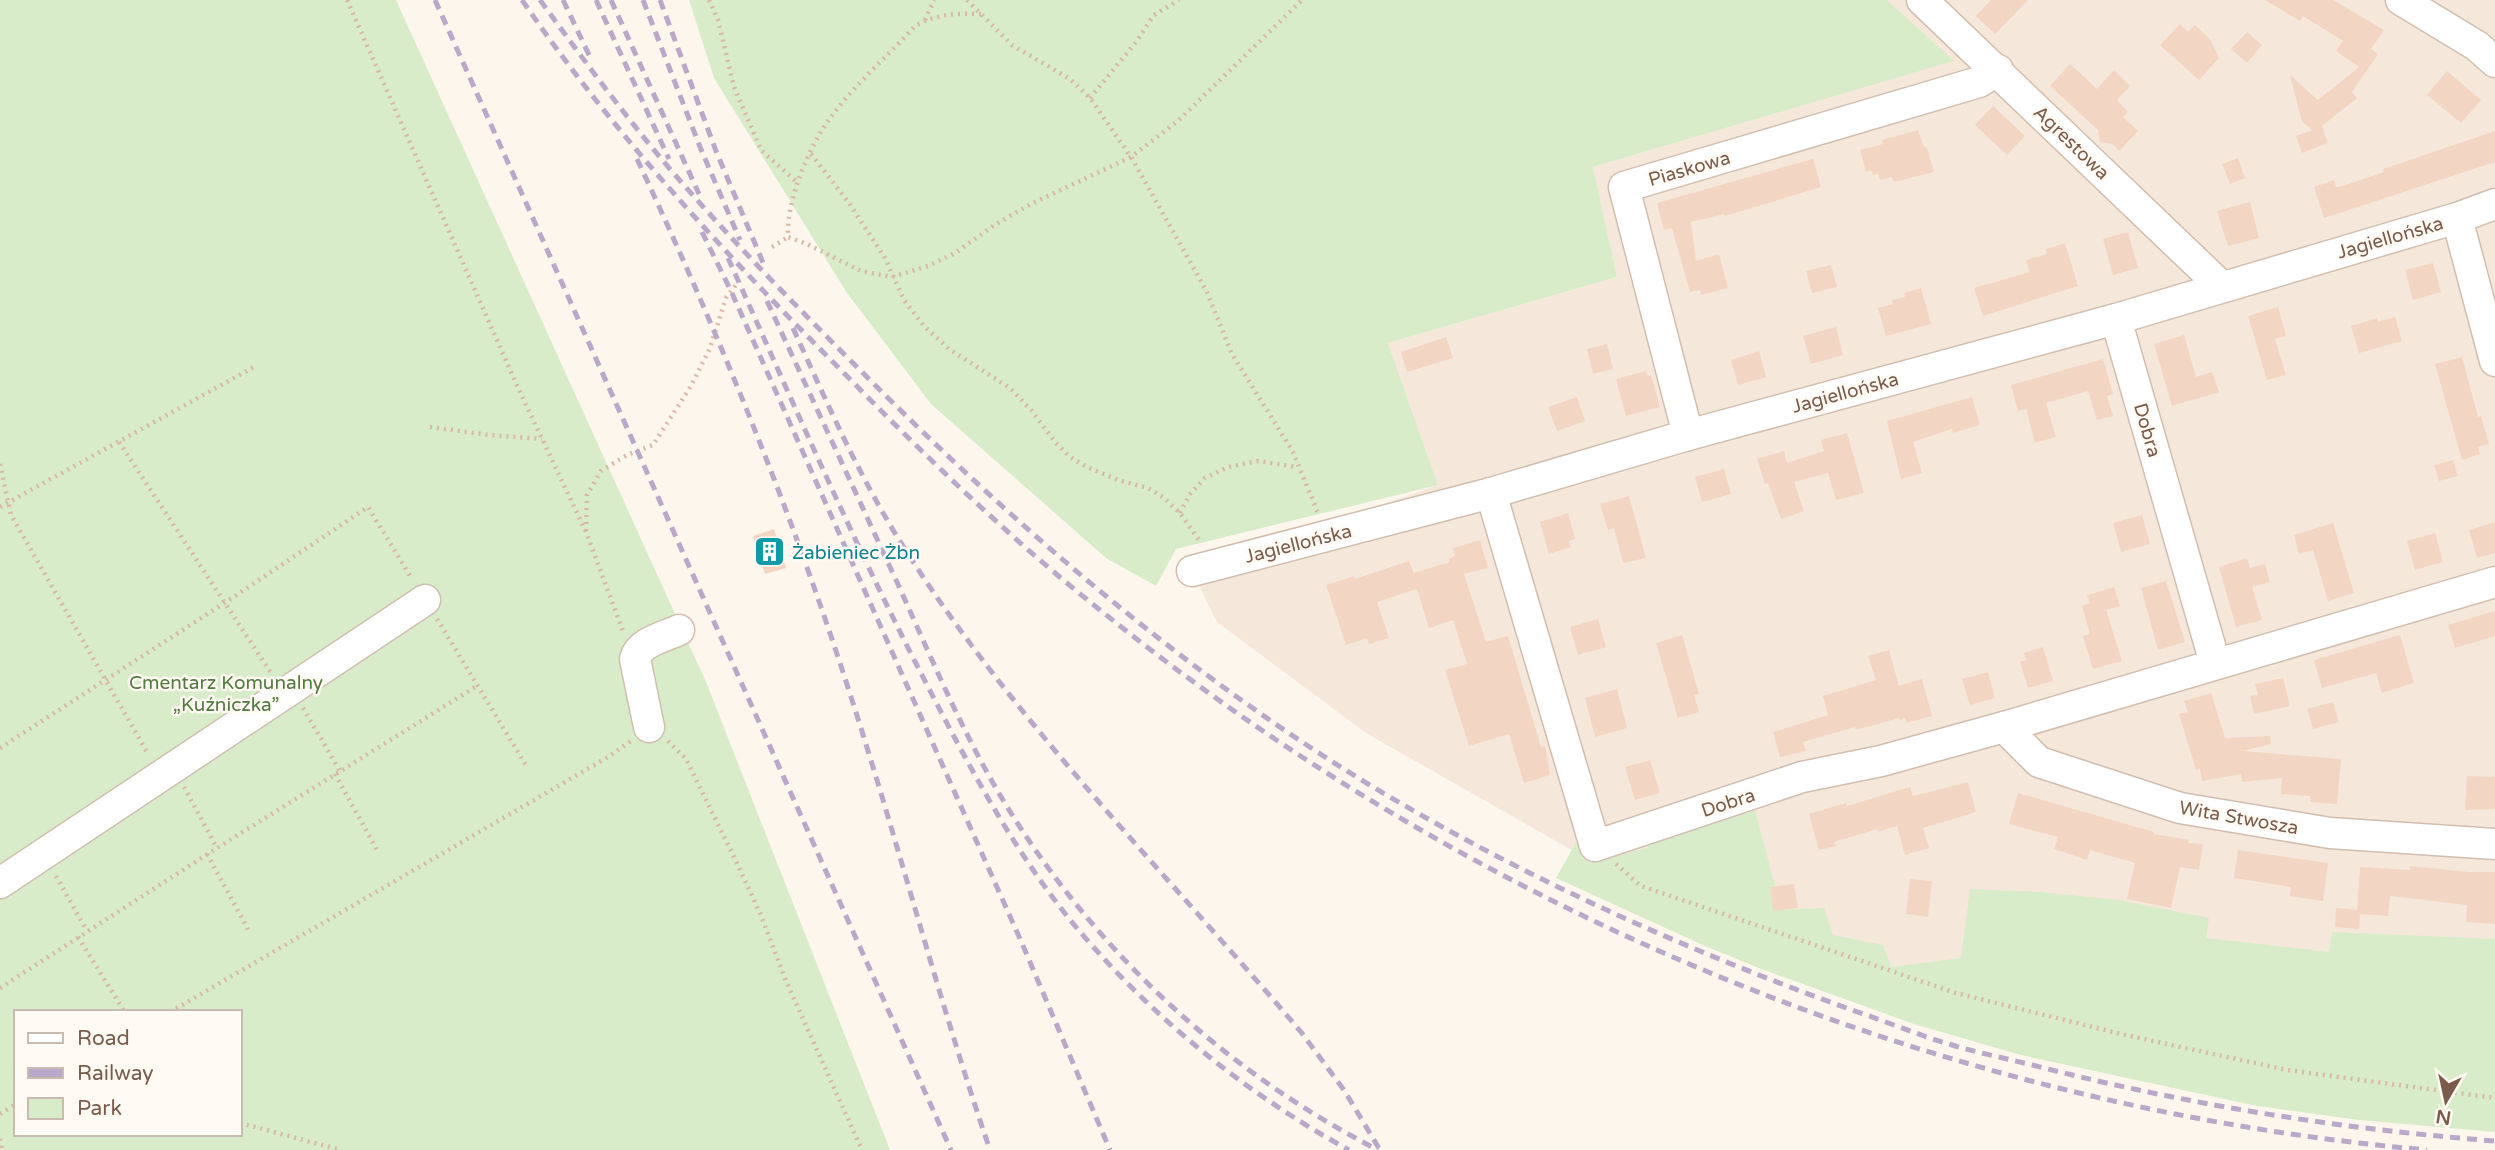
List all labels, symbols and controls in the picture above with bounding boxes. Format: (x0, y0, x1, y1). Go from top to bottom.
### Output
street label: Agrestowa (2029, 101, 2114, 184)
street label: Piaskowa (1646, 147, 1733, 191)
street label: Jagiellońska (2335, 212, 2446, 264)
street label: Jagiellońska (1789, 368, 1901, 418)
street label: Dobra (2129, 401, 2165, 460)
street label: Jagiellońska (1242, 520, 1354, 568)
building icon: Żabieniec Żbn (752, 535, 786, 569)
place label: Żabieniec Żbn (792, 542, 920, 564)
park label: Cmentarz Komunalny „Kuźniczka” (129, 672, 323, 716)
street label: Dobra (1699, 784, 1758, 822)
street label: Wita Stwosza (2177, 797, 2300, 839)
legend (14, 1010, 242, 1136)
text: Road (77, 1026, 130, 1051)
text: Railway (77, 1061, 154, 1086)
north arrow (2411, 1066, 2481, 1136)
text: Park (77, 1096, 122, 1121)
text: N (2434, 1105, 2453, 1129)

